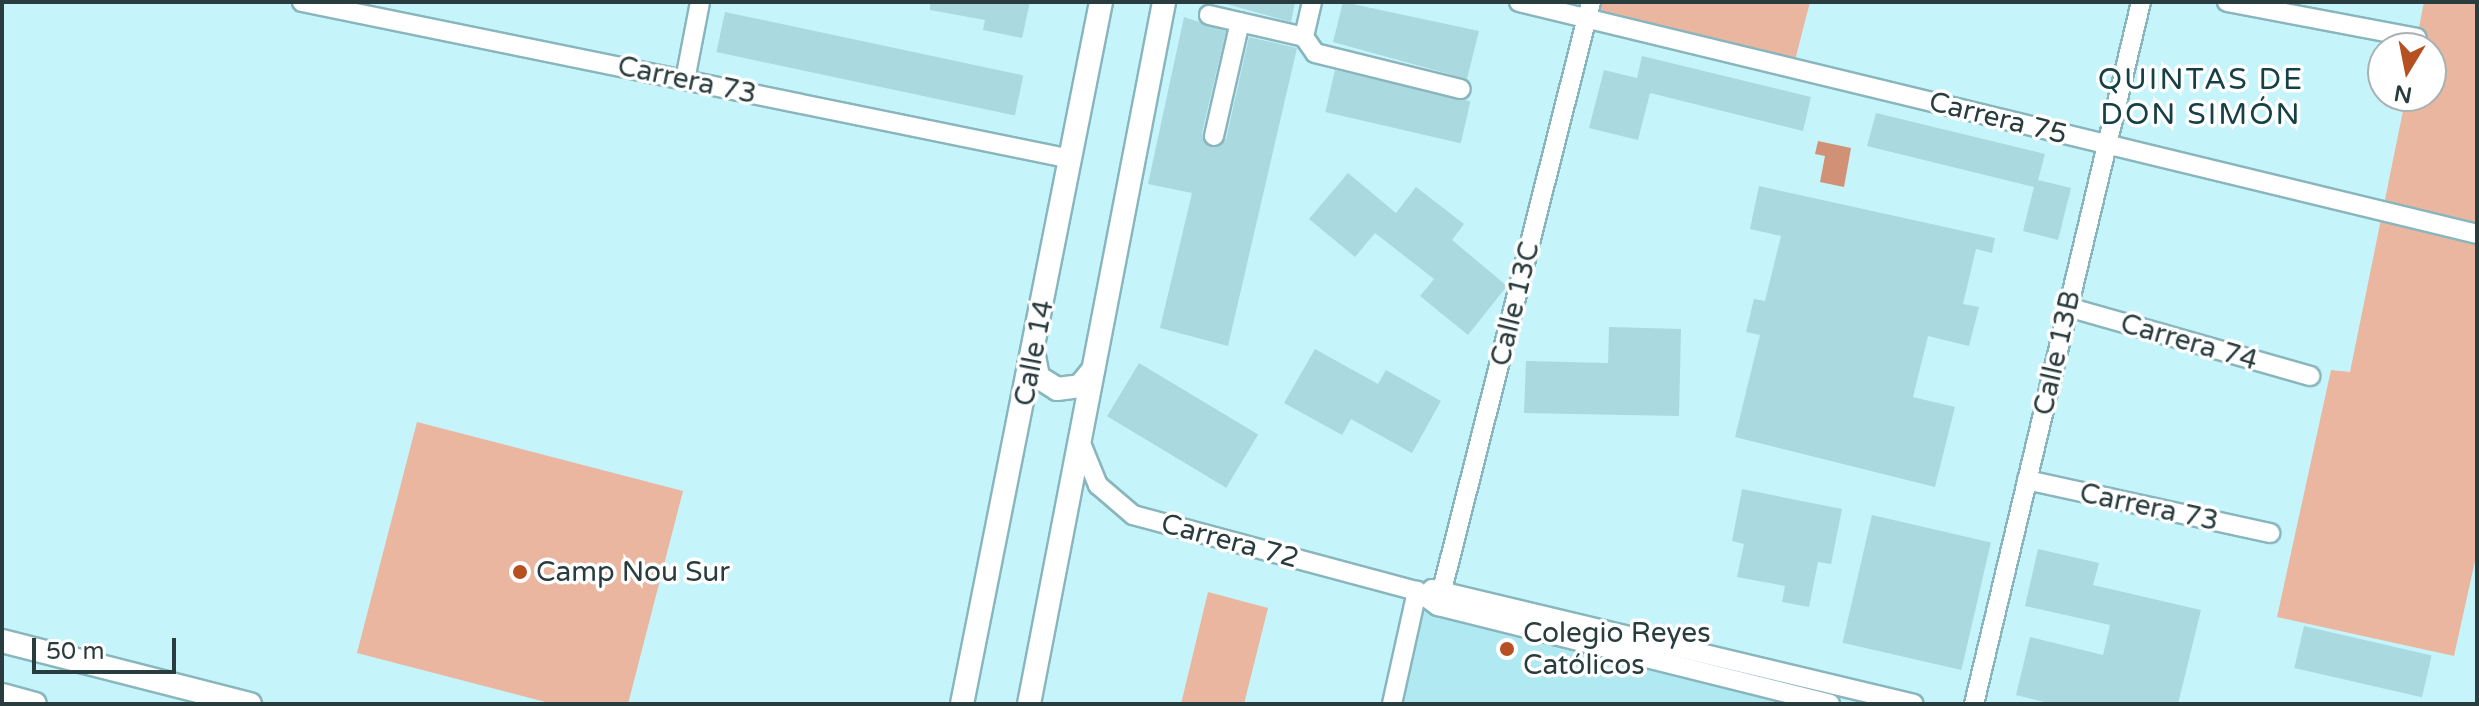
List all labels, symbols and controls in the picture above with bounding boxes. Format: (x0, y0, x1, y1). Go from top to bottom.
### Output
north arrow (2367, 32, 2447, 112)
street label: Carrera 73 (615, 49, 759, 111)
district label: QUINTAS DE DON SIMÓN (2098, 62, 2304, 132)
text: N (2392, 79, 2414, 108)
street label: Carrera 75 (1926, 85, 2070, 151)
street label: Calle 13C (1483, 238, 1547, 370)
street label: Calle 13B (2026, 287, 2088, 419)
street label: Calle 14 (1007, 297, 1061, 409)
street label: Carrera 74 (2117, 306, 2261, 378)
street label: Carrera 73 (2077, 476, 2221, 538)
street label: Carrera 72 (1158, 507, 1302, 575)
place label: Camp Nou Sur (536, 555, 730, 589)
marker: Camp Nou Sur (511, 563, 529, 581)
place label: Colegio Reyes Católicos (1523, 616, 1711, 682)
scale bar (36, 622, 180, 672)
text: 50 m (46, 637, 104, 666)
marker: Colegio Reyes Católicos (1498, 640, 1516, 658)

